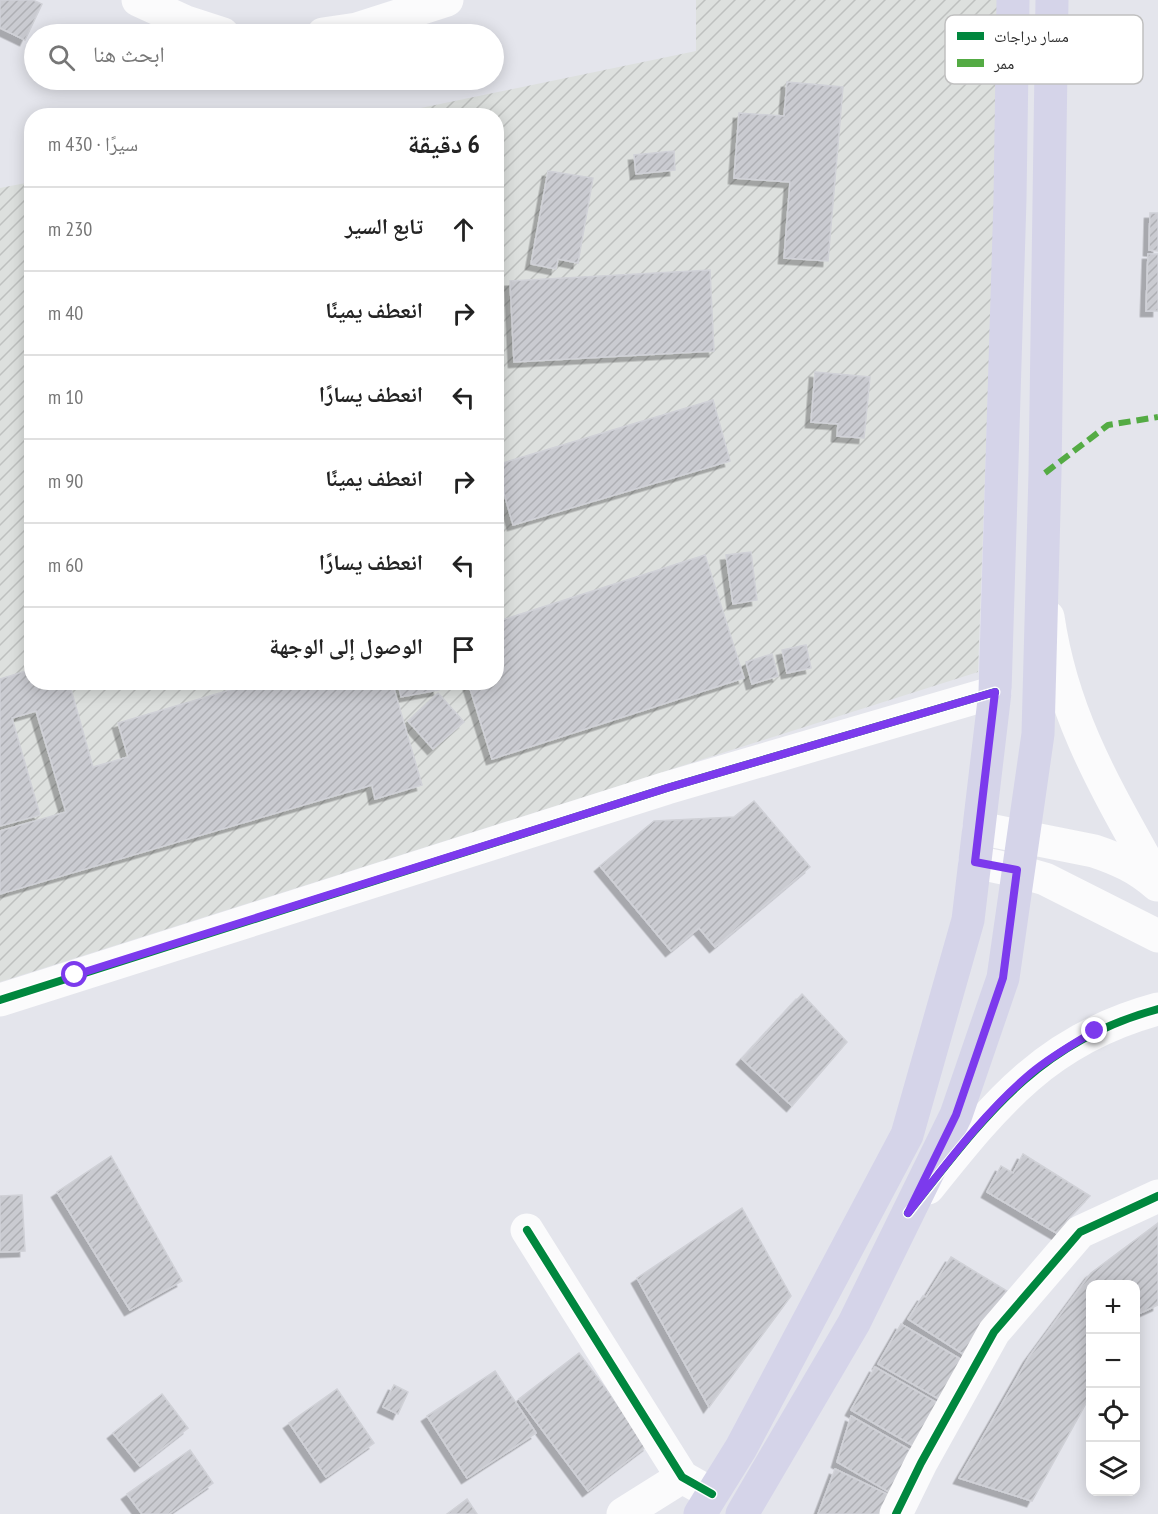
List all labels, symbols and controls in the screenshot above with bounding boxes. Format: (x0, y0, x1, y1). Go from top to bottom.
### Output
legend (945, 15, 1143, 84)
search box (24, 24, 504, 90)
text: مسار دراجات (994, 26, 1069, 46)
text: ابحث هنا (93, 40, 165, 68)
icon: search (45, 41, 78, 74)
text: ممر (993, 53, 1014, 73)
text: 6 دقيقة (408, 127, 480, 160)
text: سيرًا · 430 m (48, 131, 138, 157)
text: تابع السير (345, 212, 423, 240)
icon: ahead (447, 213, 480, 246)
text: 230 m (48, 216, 92, 242)
text: انعطف يمينًا (325, 296, 423, 324)
icon: right (447, 297, 480, 330)
text: 40 m (48, 300, 83, 326)
text: انعطف يسارًا (319, 380, 423, 408)
icon: left (447, 381, 480, 414)
text: 10 m (48, 384, 83, 410)
text: انعطف يمينًا (325, 464, 423, 492)
icon: right (447, 465, 480, 498)
text: 90 m (48, 468, 83, 494)
text: انعطف يسارًا (319, 548, 423, 576)
icon: left (447, 549, 480, 582)
text: 60 m (48, 552, 83, 578)
text: الوصول إلى الوجهة (269, 632, 423, 660)
icon: arrive (447, 633, 480, 666)
route start (61, 961, 87, 987)
route end (1081, 1017, 1107, 1043)
map controls (1086, 1280, 1140, 1496)
button: + (1086, 1280, 1140, 1334)
button: − (1086, 1334, 1140, 1388)
button: locate (1086, 1388, 1140, 1442)
button: layers (1086, 1442, 1140, 1496)

